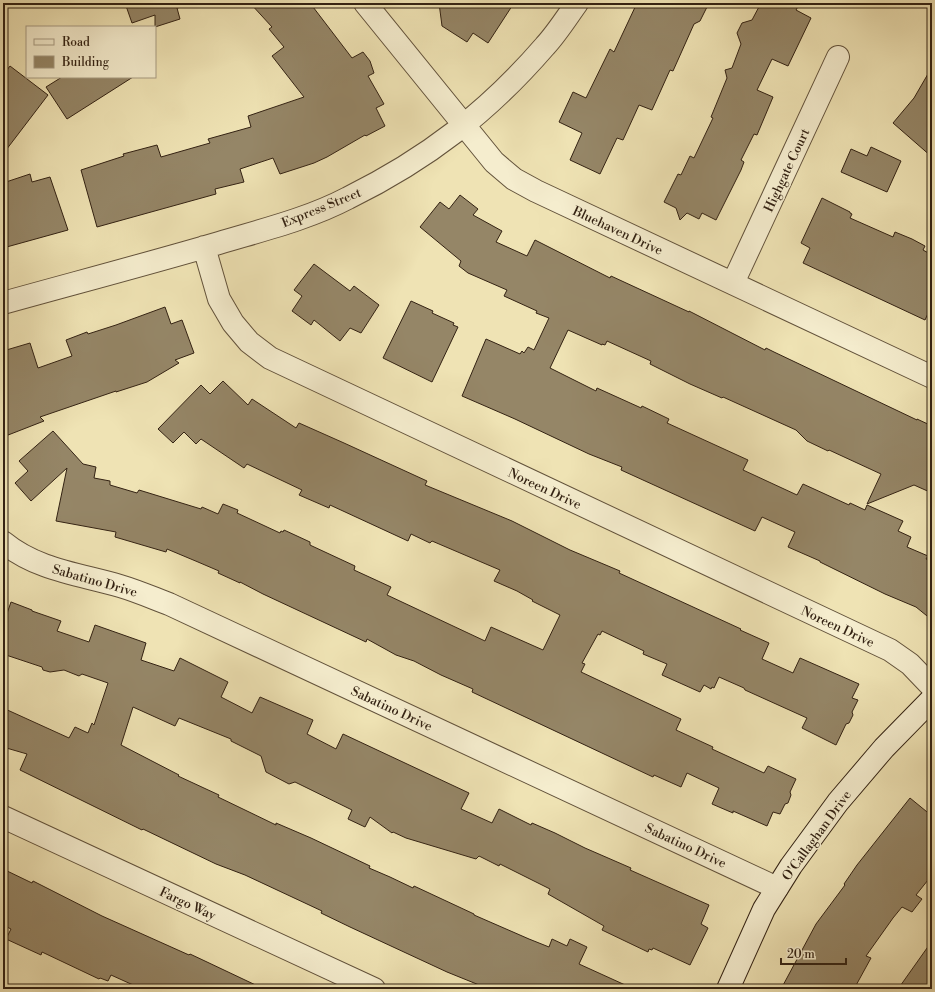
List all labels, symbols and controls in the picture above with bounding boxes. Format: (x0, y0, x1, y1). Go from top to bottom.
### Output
legend (26, 26, 156, 78)
text: Road (62, 35, 90, 50)
text: Building (61, 55, 110, 70)
street label: Highgate Court (761, 126, 813, 215)
street label: Express Street (279, 185, 364, 231)
street label: Bluehaven Drive (569, 203, 666, 259)
street label: Noreen Drive (505, 465, 584, 513)
street label: Sabatino Drive (50, 561, 140, 601)
street label: Noreen Drive (798, 603, 877, 651)
street label: Sabatino Drive (348, 683, 435, 735)
street label: O'Callaghan Drive (779, 787, 855, 884)
street label: Sabatino Drive (642, 820, 729, 872)
street label: Fargo Way (157, 884, 219, 924)
scale bar (781, 940, 846, 966)
text: 20 m (787, 947, 815, 962)

